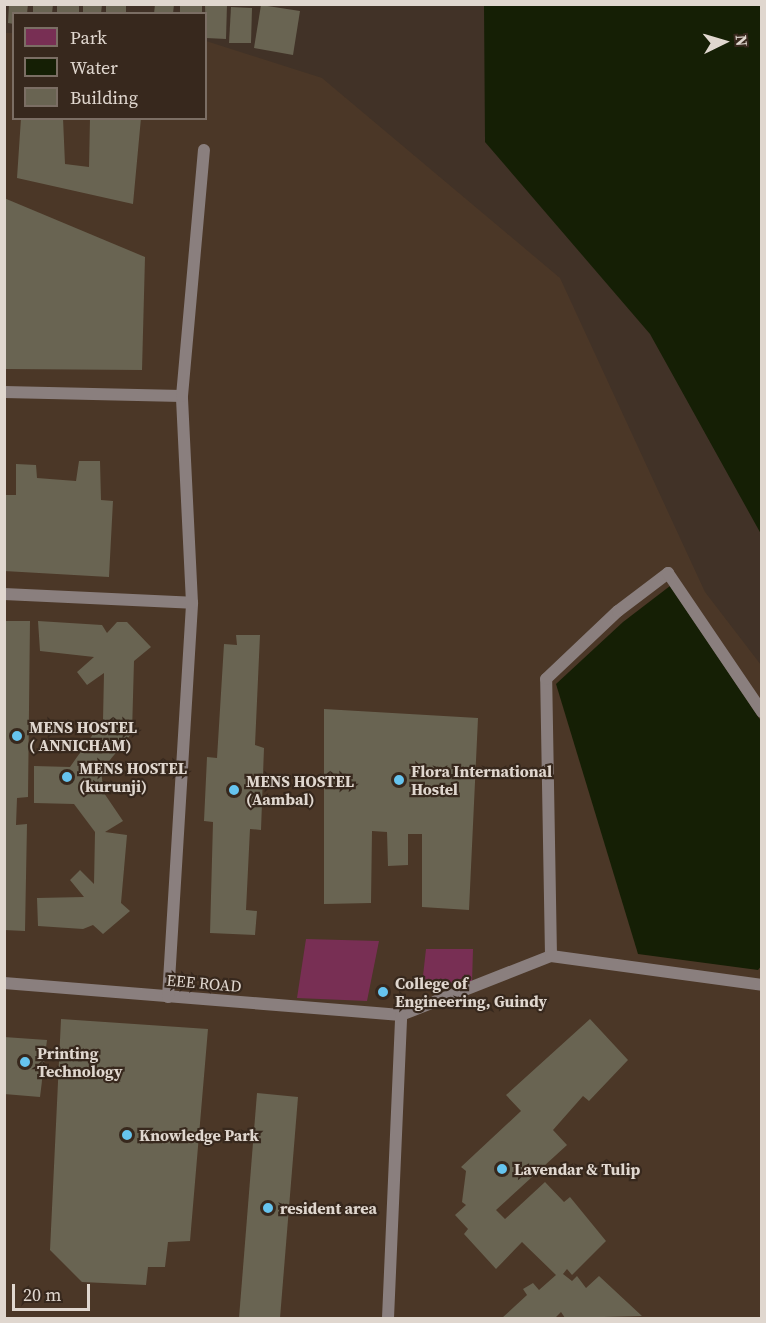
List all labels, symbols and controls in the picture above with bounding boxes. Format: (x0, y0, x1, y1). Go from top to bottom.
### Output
legend (12, 12, 207, 120)
north arrow (694, 12, 754, 72)
text: Park (70, 25, 107, 50)
text: N (730, 34, 753, 47)
text: Water (70, 55, 118, 80)
text: Building (70, 85, 138, 110)
place label: MENS HOSTEL ( ANNICHAM) (29, 717, 137, 755)
marker: MENS HOSTEL ( ANNICHAM) (10, 729, 24, 743)
place label: MENS HOSTEL (kurunji) (79, 758, 187, 796)
place label: Flora International Hostel (411, 761, 552, 799)
marker: MENS HOSTEL (kurunji) (60, 770, 74, 784)
place label: MENS HOSTEL (Aambal) (246, 771, 354, 809)
marker: Flora International Hostel (392, 773, 406, 787)
marker: MENS HOSTEL (Aambal) (227, 783, 241, 797)
street label: EEE ROAD (166, 970, 242, 996)
place label: College of Engineering, Guindy (395, 973, 547, 1011)
marker: College of Engineering, Guindy (376, 985, 390, 999)
place label: Printing Technology (37, 1043, 122, 1081)
marker: Printing Technology (18, 1055, 32, 1069)
place label: Knowledge Park (139, 1125, 259, 1145)
marker: Knowledge Park (120, 1128, 134, 1142)
place label: Lavendar & Tulip (514, 1159, 640, 1179)
marker: Lavendar & Tulip (495, 1162, 509, 1176)
place label: resident area (280, 1198, 377, 1218)
marker: resident area (261, 1201, 275, 1215)
scale bar (15, 1272, 93, 1310)
text: 20 m (23, 1282, 61, 1307)

